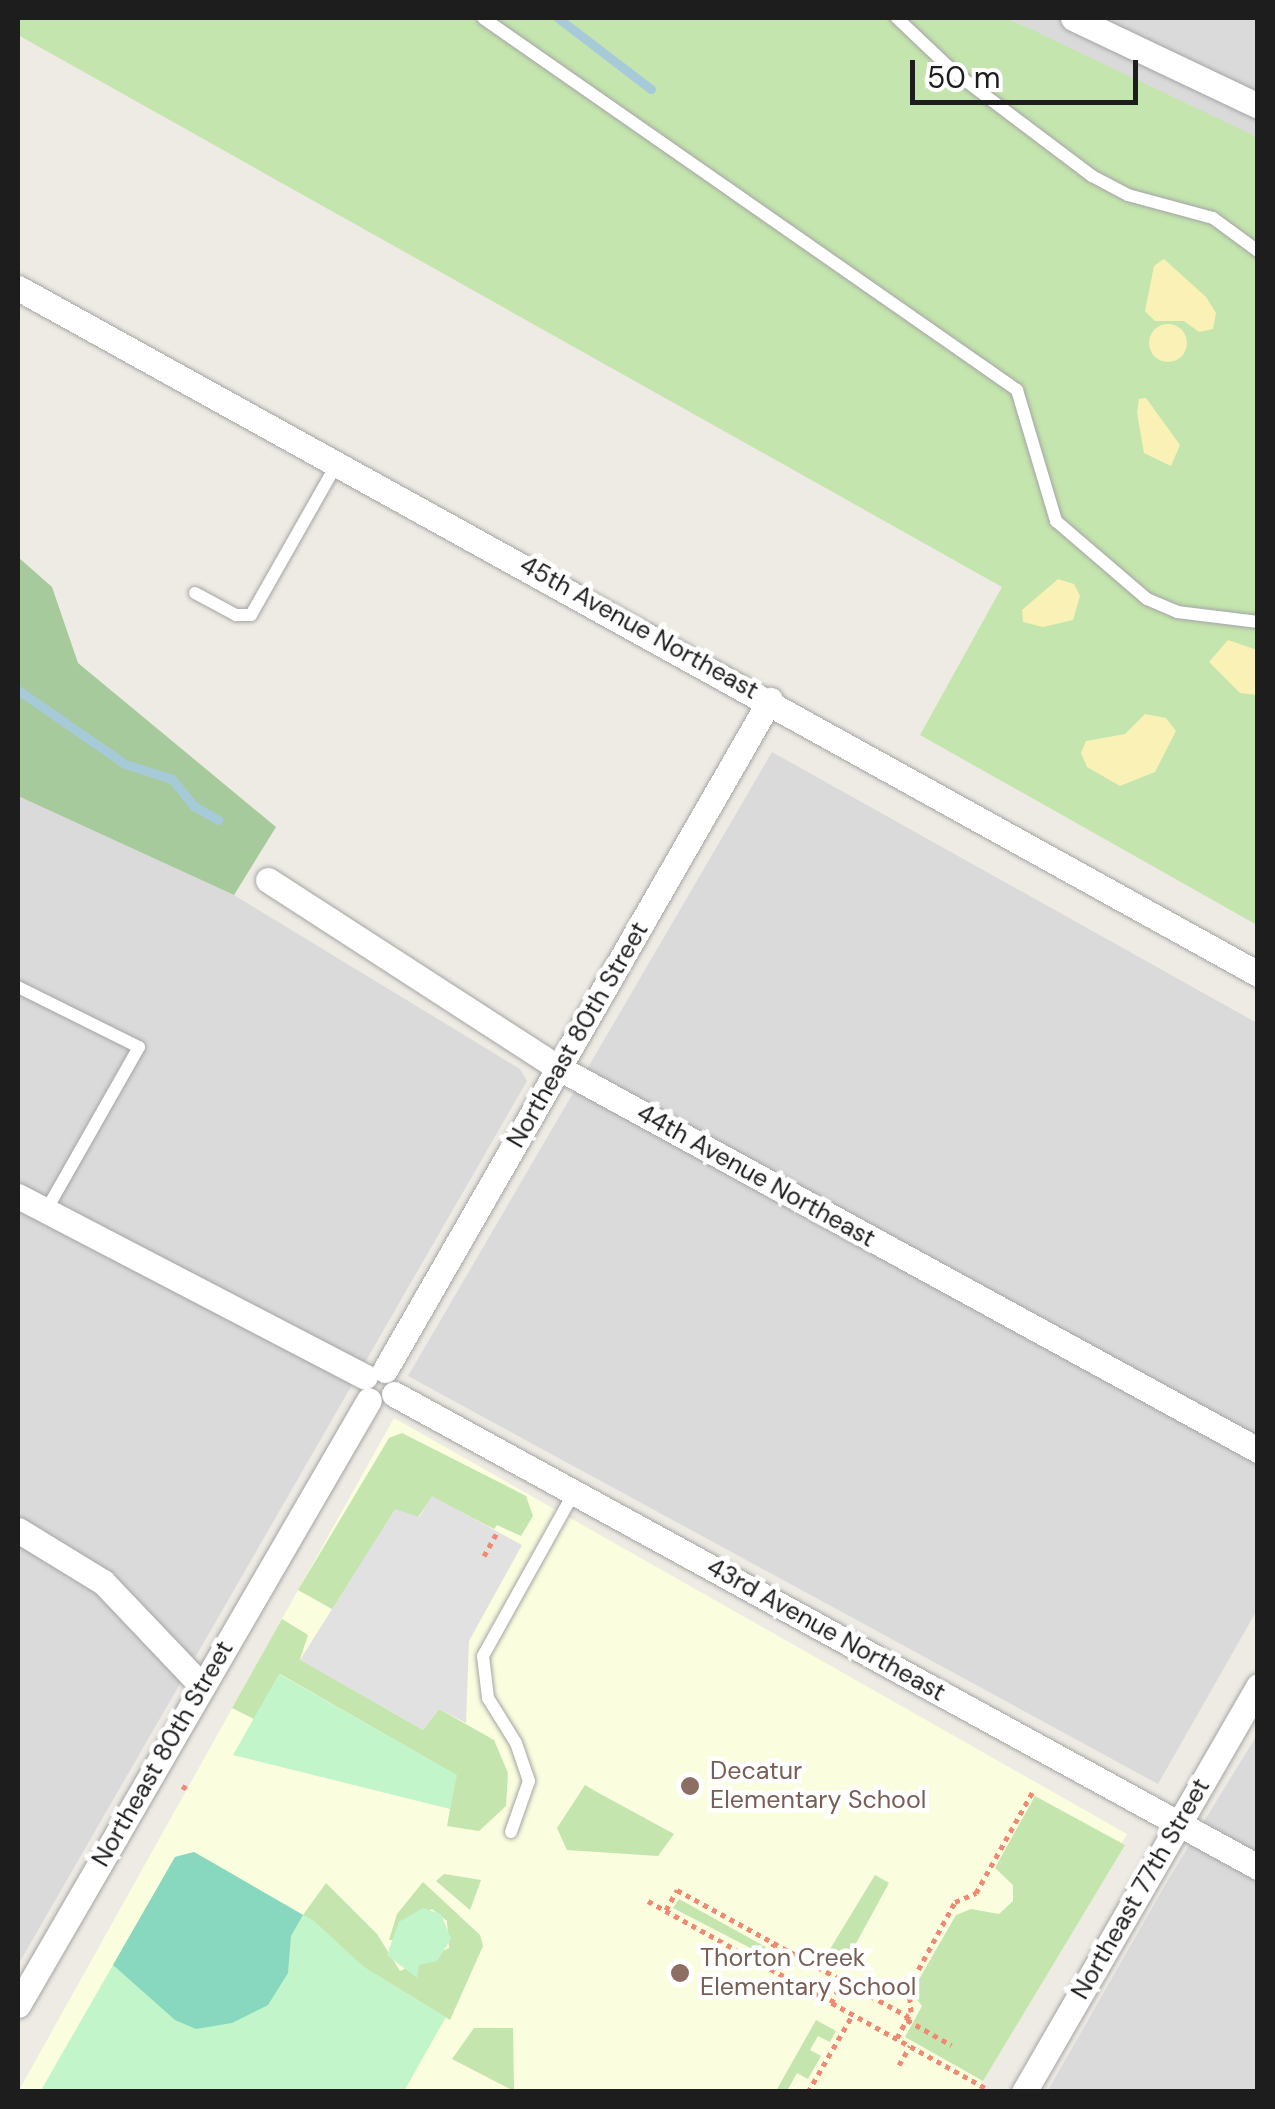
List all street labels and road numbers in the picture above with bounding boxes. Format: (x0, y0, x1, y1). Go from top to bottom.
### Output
street label: 45th Avenue Northeast (515, 550, 763, 706)
street label: Northeast 80th Street (501, 917, 655, 1153)
street label: 44th Avenue Northeast (632, 1098, 880, 1254)
street label: 43rd Avenue Northeast (702, 1552, 950, 1708)
street label: Northeast 80th Street (86, 1636, 240, 1872)
street label: Northeast 77th Street (1065, 1773, 1217, 2005)

